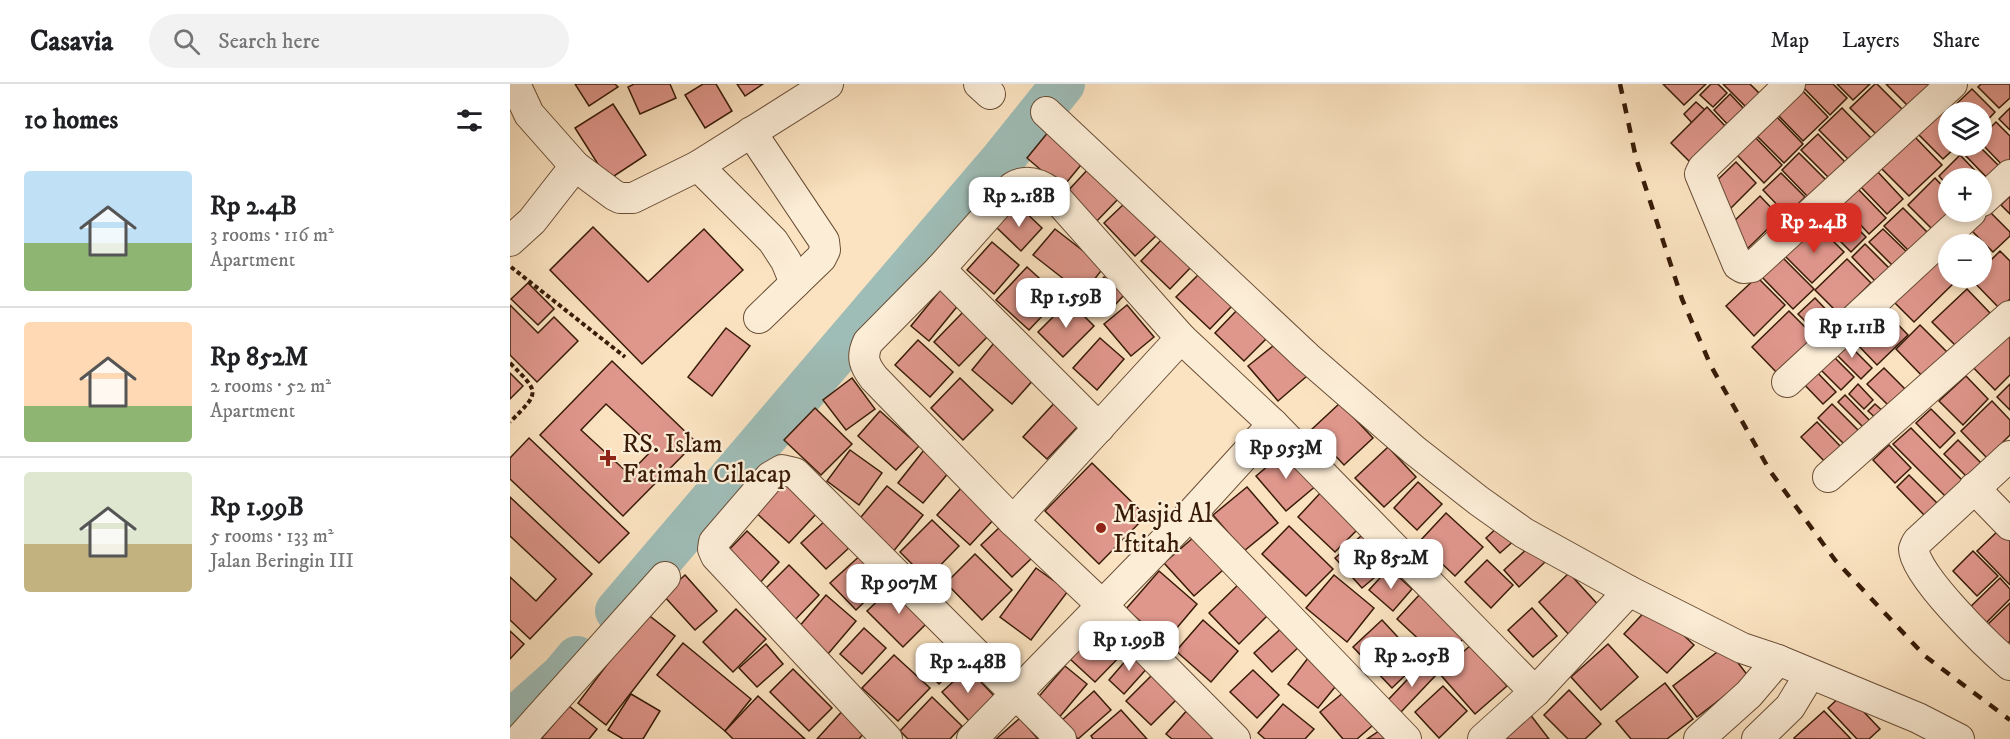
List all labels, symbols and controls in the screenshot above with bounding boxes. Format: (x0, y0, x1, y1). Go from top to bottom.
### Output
search box (149, 14, 569, 68)
text: Casavia (30, 24, 113, 59)
icon: search (170, 25, 203, 58)
text: Search here (218, 28, 320, 55)
text: Map (1770, 28, 1809, 54)
text: Layers (1842, 28, 1900, 54)
text: Share (1933, 28, 1980, 54)
map controls (1938, 102, 1992, 288)
button: layers (1938, 102, 1992, 156)
text: 10 homes (24, 104, 118, 137)
icon: filters (453, 104, 486, 137)
button: + (1938, 168, 1992, 222)
pin: Rp 2.18B (957, 177, 1081, 228)
text: Rp 2.18B (983, 184, 1055, 209)
text: Rp 2.4B (210, 190, 297, 223)
icon: home (72, 195, 144, 267)
pin: Rp 2.4B (1759, 203, 1869, 254)
text: Rp 2.4B (1781, 210, 1847, 235)
text: 3 rooms · 116 m² (210, 223, 334, 248)
button: − (1938, 234, 1992, 288)
text: Apartment (210, 248, 295, 273)
pin: Rp 1.59B (1004, 278, 1128, 329)
text: Rp 1.59B (1030, 285, 1102, 310)
pin: Rp 1.11B (1790, 308, 1914, 359)
text: Rp 1.11B (1818, 315, 1886, 340)
text: Rp 852M (210, 341, 308, 374)
icon: home (72, 346, 144, 418)
text: 2 rooms · 52 m² (210, 374, 331, 399)
text: Apartment (210, 399, 295, 424)
place label: RS. Islam Fatimah Cilacap (622, 428, 791, 491)
pin: Rp 953M (1231, 429, 1341, 480)
text: Rp 953M (1249, 436, 1323, 461)
marker: RS. Islam Fatimah Cilacap (599, 449, 617, 467)
text: Rp 1.99B (210, 491, 304, 524)
icon: home (72, 496, 144, 568)
place label: Masjid Al Iftitah (1113, 498, 1212, 561)
marker: Masjid Al Iftitah (1094, 521, 1108, 535)
text: 5 rooms · 133 m² (210, 524, 334, 549)
pin: Rp 852M (1336, 539, 1446, 590)
text: Rp 852M (1353, 546, 1429, 571)
text: Jalan Beringin III (210, 549, 354, 574)
pin: Rp 907M (844, 564, 954, 615)
text: Rp 907M (860, 571, 938, 596)
pin: Rp 1.99B (1067, 621, 1191, 672)
text: Rp 1.99B (1093, 628, 1165, 653)
pin: Rp 2.05B (1350, 637, 1474, 688)
pin: Rp 2.48B (906, 643, 1030, 694)
text: Rp 2.05B (1374, 644, 1450, 669)
text: Rp 2.48B (930, 650, 1006, 675)

